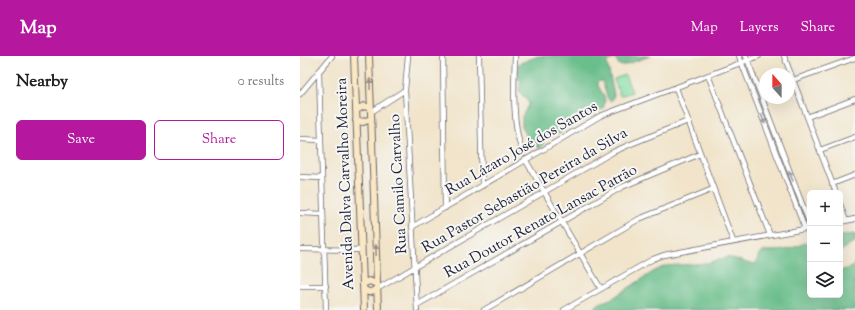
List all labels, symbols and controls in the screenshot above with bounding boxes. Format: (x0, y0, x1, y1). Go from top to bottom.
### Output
text: Map (20, 15, 57, 42)
text: Map (691, 18, 718, 38)
text: Layers (740, 18, 778, 38)
text: Share (800, 18, 835, 38)
north arrow (759, 68, 795, 104)
text: Nearby (16, 70, 68, 94)
text: 0 results (238, 73, 284, 91)
street label: Avenida Dalva Carvalho Moreira (332, 77, 360, 291)
one-way arrow (367, 77, 373, 90)
street label: Rua Lázaro José dos Santos (442, 97, 602, 201)
one-way arrow (760, 113, 766, 125)
street label: Rua Camilo Carvalho (385, 114, 413, 254)
button: Save (16, 120, 146, 160)
button: Share (154, 120, 284, 160)
street label: Rua Pastor Sebastião Pereira da Silva (418, 123, 632, 259)
street label: Rua Doutor Renato Lansac Patrão (441, 160, 641, 284)
one-way arrow (788, 169, 794, 181)
map controls (807, 190, 843, 298)
button: + (807, 190, 843, 226)
button: − (807, 226, 843, 262)
one-way arrow (373, 243, 379, 256)
button: layers (807, 262, 843, 298)

